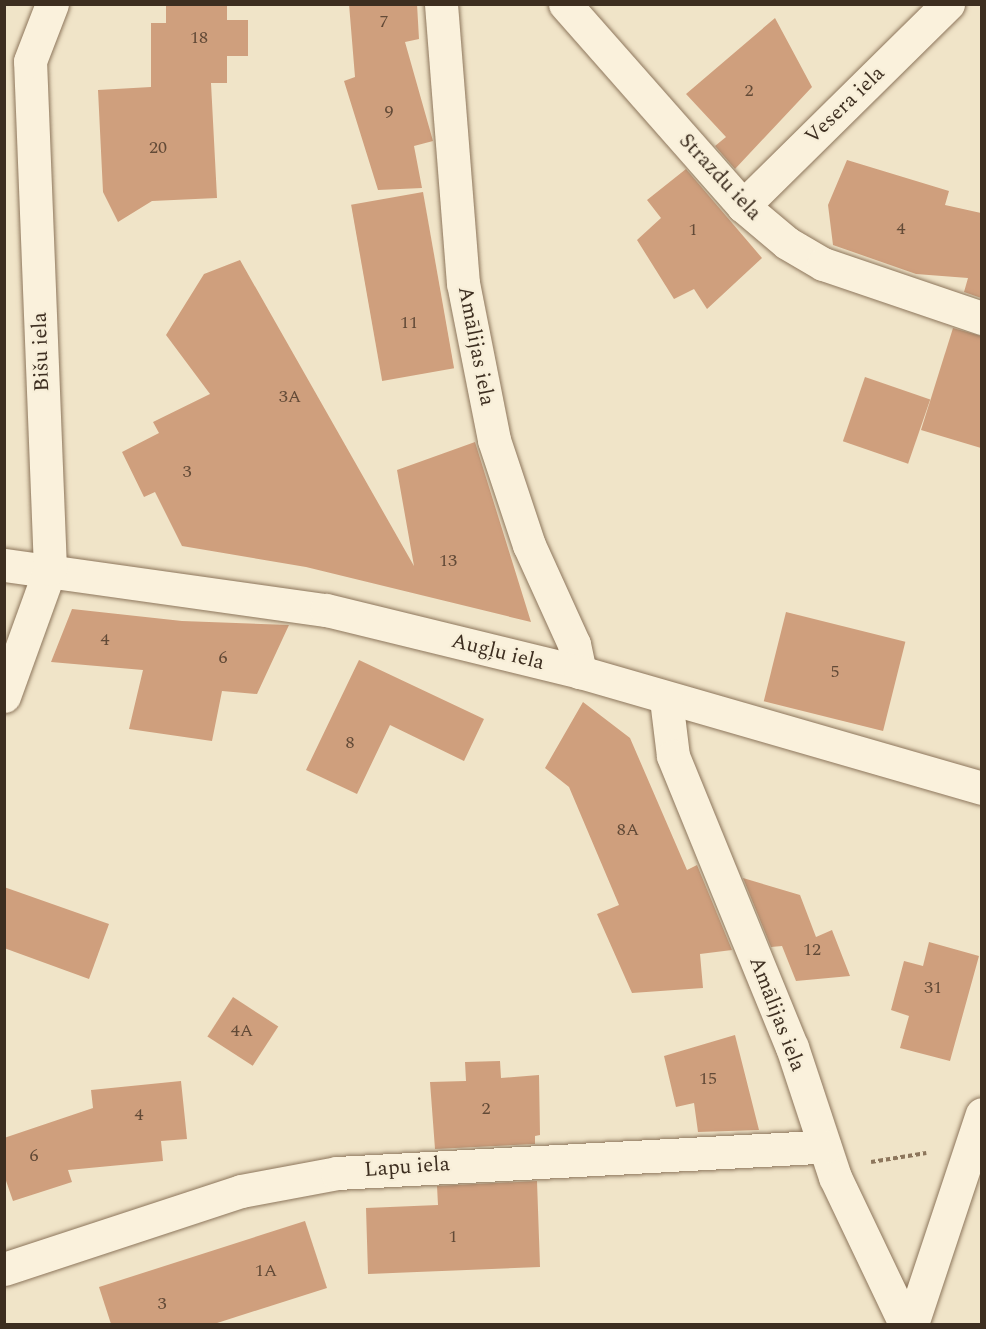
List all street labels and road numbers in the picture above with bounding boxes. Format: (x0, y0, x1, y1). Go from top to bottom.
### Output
street label: Vesera iela (800, 61, 890, 149)
street label: Strazdu iela (673, 128, 767, 226)
street label: Amālijas iela (452, 284, 500, 408)
street label: Bišu iela (27, 312, 55, 392)
street label: Augļu iela (449, 628, 547, 676)
street label: Amālijas iela (744, 953, 810, 1075)
street label: Lapu iela (363, 1151, 451, 1183)

